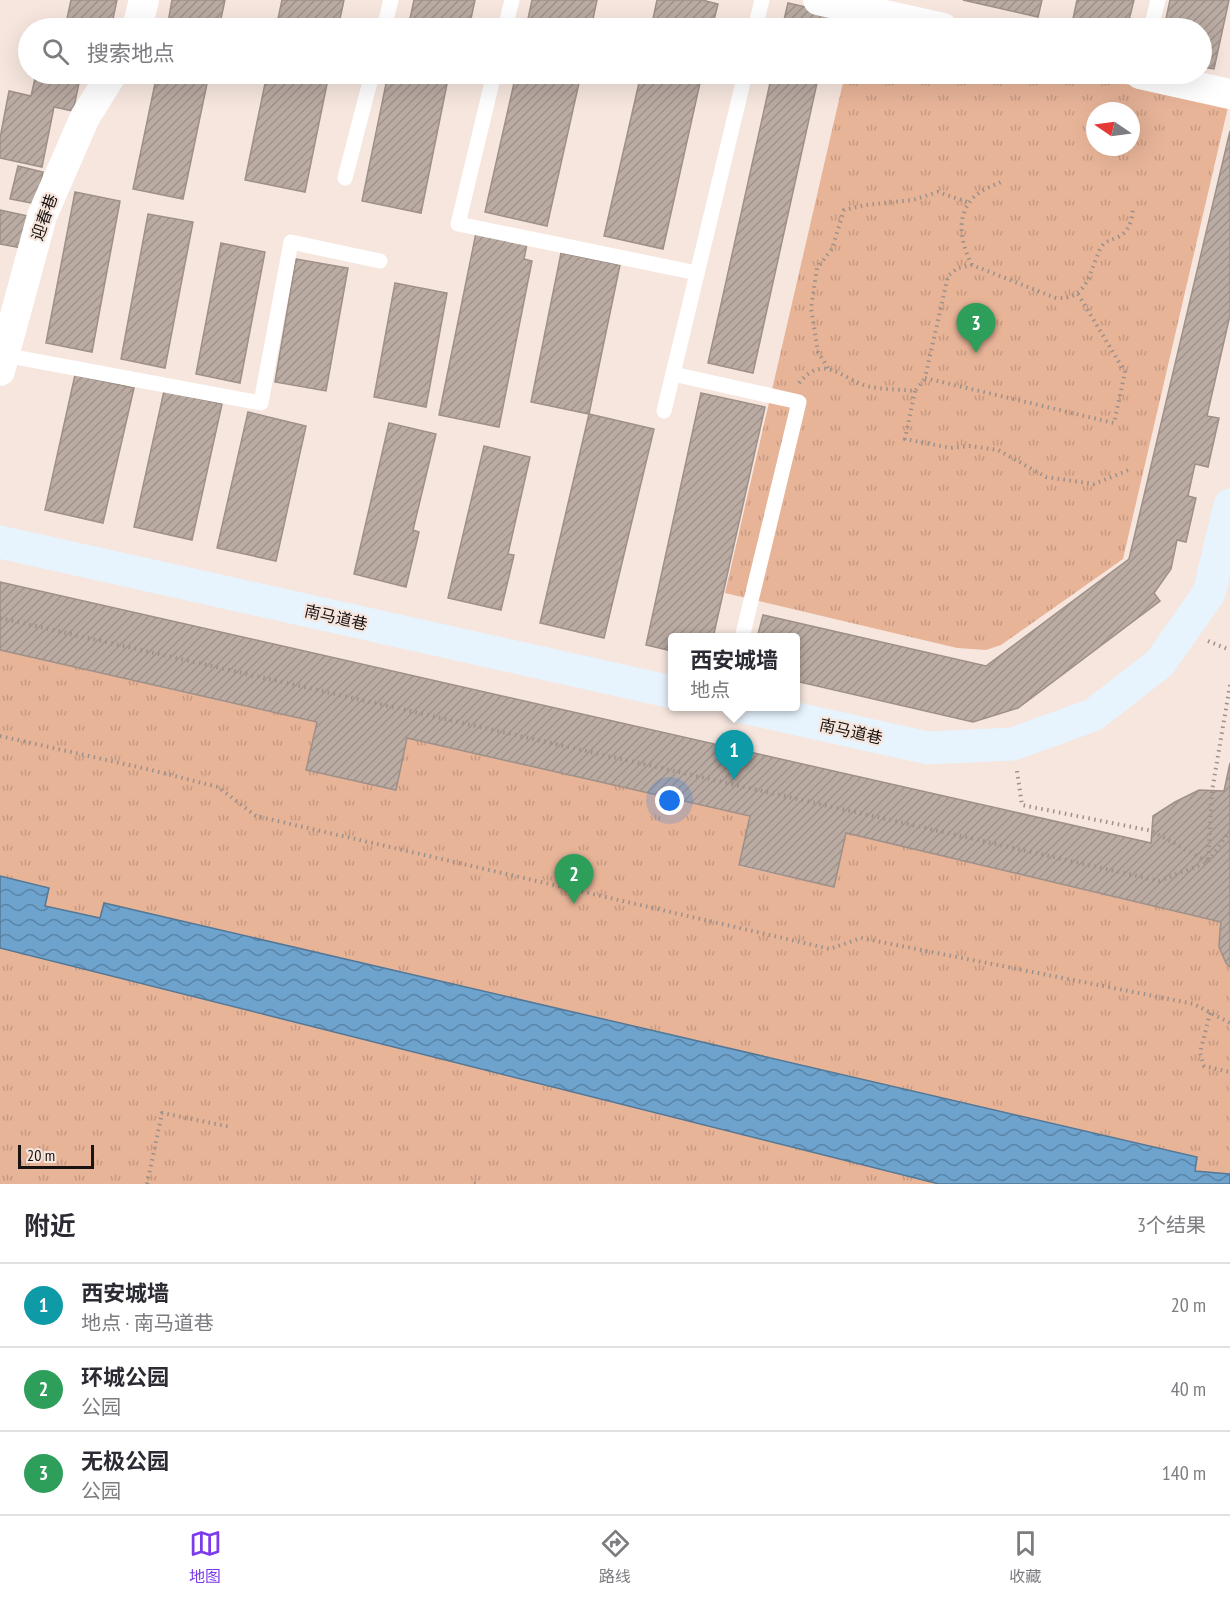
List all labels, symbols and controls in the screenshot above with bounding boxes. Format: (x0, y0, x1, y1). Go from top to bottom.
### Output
search box (18, 18, 1212, 84)
icon: search (39, 35, 72, 68)
text: 搜索地点 (87, 39, 175, 67)
north arrow (1086, 102, 1140, 156)
street label: 迎春巷 (27, 191, 61, 243)
pin: 3 (956, 304, 996, 353)
street label: 南马道巷 (303, 600, 369, 634)
popup (668, 633, 800, 711)
text: 西安城墙 (690, 646, 778, 674)
text: 地点 (690, 677, 730, 703)
street label: 南马道巷 (818, 714, 884, 748)
pin: 1 (714, 730, 754, 780)
your location (655, 786, 684, 815)
pin: 2 (554, 854, 594, 904)
scale bar (18, 1142, 94, 1170)
text: 20 m (27, 1145, 55, 1165)
text: 附近 (24, 1209, 76, 1242)
text: 3个结果 (1137, 1212, 1206, 1238)
text: 西安城墙 (81, 1279, 169, 1307)
text: 1 (39, 1292, 48, 1318)
text: 20 m (1171, 1292, 1206, 1318)
text: 地点 · 南马道巷 (81, 1310, 214, 1336)
text: 环城公园 (81, 1363, 169, 1391)
text: 2 (39, 1376, 48, 1402)
text: 40 m (1171, 1376, 1206, 1402)
text: 公园 (81, 1394, 121, 1420)
text: 无极公园 (81, 1447, 169, 1475)
text: 3 (39, 1460, 48, 1486)
text: 140 m (1162, 1460, 1206, 1486)
text: 公园 (81, 1478, 121, 1504)
tab: 地图 (189, 1527, 222, 1587)
tab: 路线 (599, 1527, 632, 1587)
tab: 收藏 (1009, 1527, 1042, 1587)

